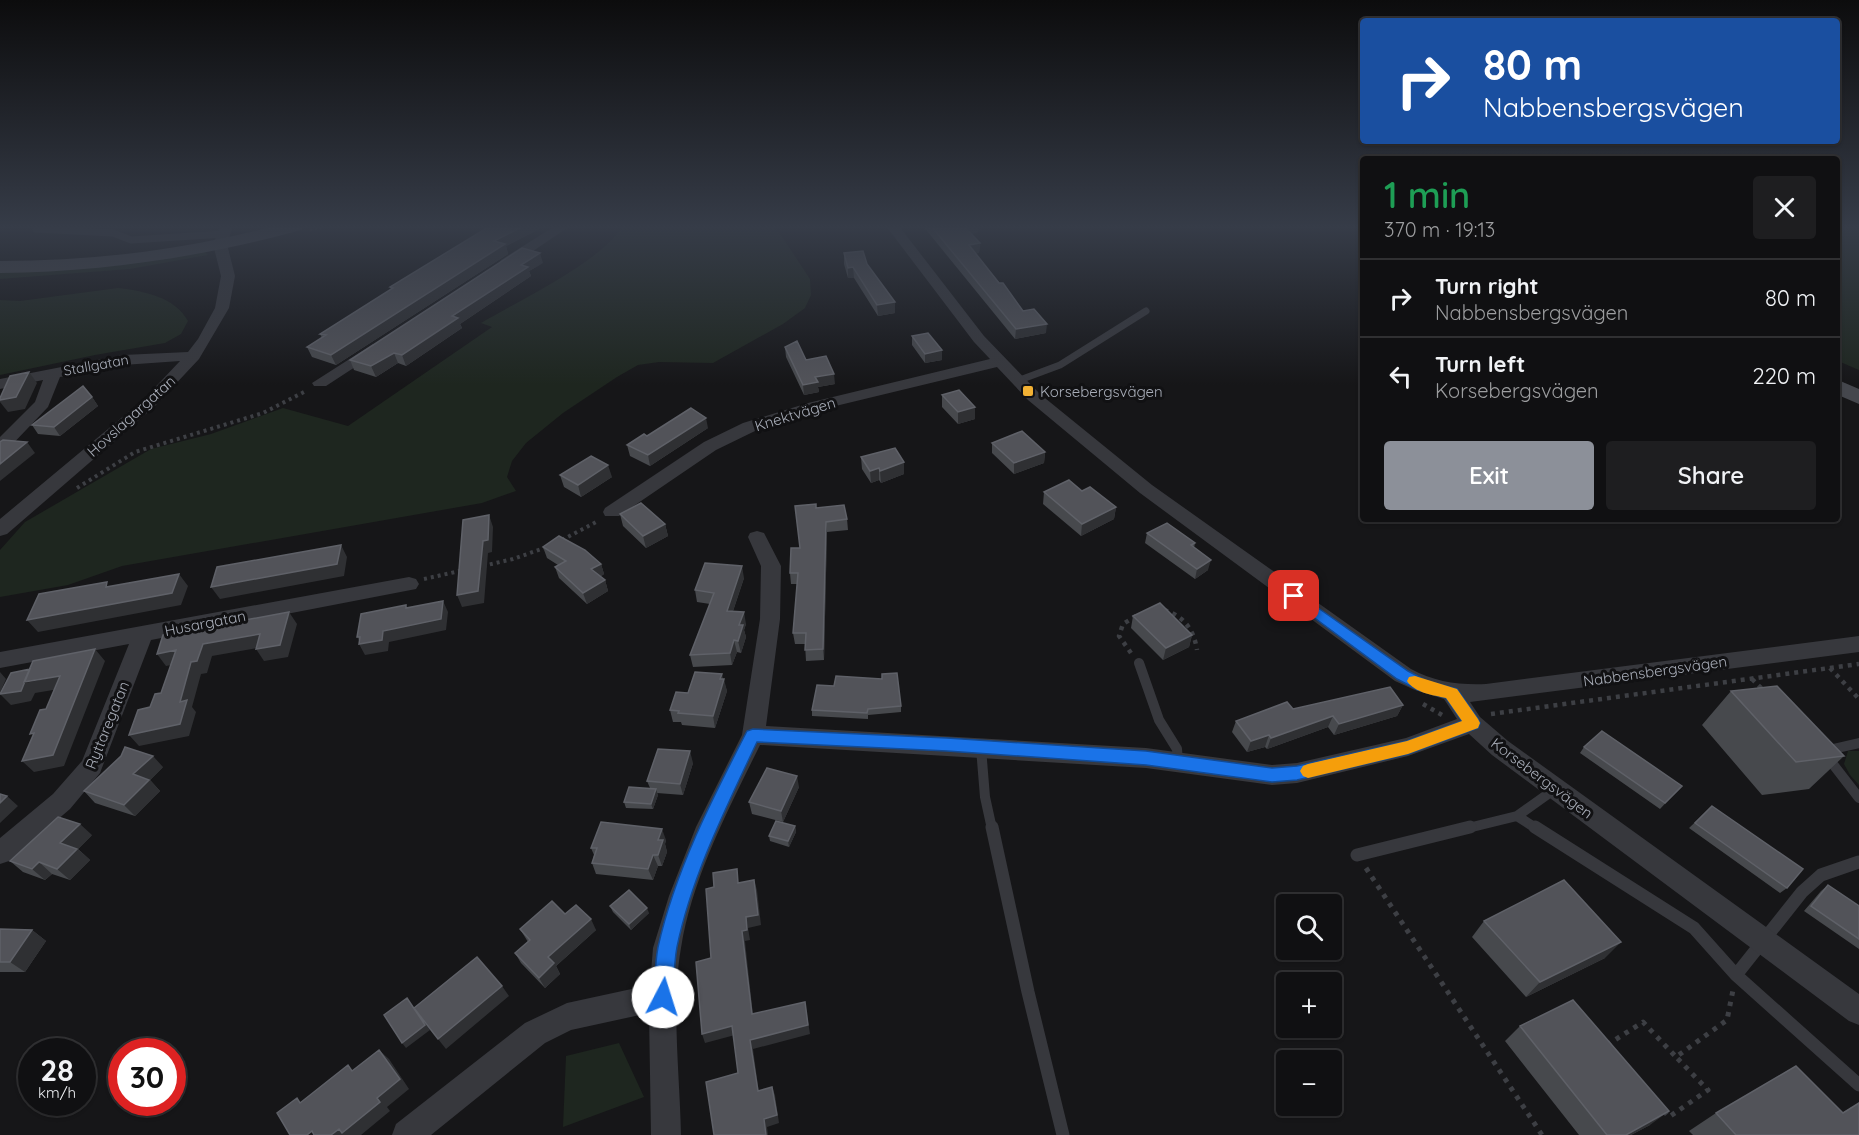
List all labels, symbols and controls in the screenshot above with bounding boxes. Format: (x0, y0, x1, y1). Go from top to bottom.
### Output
text: 80 m (1483, 38, 1582, 91)
icon: right (1384, 42, 1462, 120)
text: Nabbensbergsvägen (1483, 90, 1744, 124)
text: 1 min (1384, 172, 1470, 217)
button: close (1753, 176, 1816, 239)
text: 370 m · 19:13 (1384, 217, 1495, 242)
text: Turn right (1435, 272, 1539, 300)
icon: right (1384, 282, 1417, 315)
text: 80 m (1765, 284, 1816, 312)
text: Nabbensbergsvägen (1435, 300, 1628, 325)
street label: Stallgatan (62, 350, 130, 380)
text: Turn left (1435, 350, 1525, 378)
icon: left (1384, 360, 1417, 393)
text: 220 m (1752, 362, 1816, 390)
street label: Hovslagargatan (83, 371, 179, 461)
text: Korsebergsvägen (1435, 378, 1599, 403)
place label: Korsebergsvägen (1040, 382, 1163, 401)
marker: Korsebergsvägen (1021, 384, 1035, 398)
street label: Knektvägen (752, 393, 838, 435)
button: Exit (1384, 441, 1594, 510)
button: Share (1606, 441, 1816, 510)
pin (1268, 570, 1319, 621)
icon: arrive (1277, 579, 1310, 612)
street label: Husargatan (163, 606, 247, 640)
street label: Nabbensbergsvägen (1582, 652, 1728, 690)
street label: Ryttaregatan (81, 678, 133, 772)
street label: Korsebergsvägen (1487, 733, 1597, 823)
map controls (1276, 894, 1342, 1116)
button: search (1276, 894, 1342, 960)
position arrow (631, 965, 695, 1029)
button: + (1276, 972, 1342, 1038)
speed limit sign: 30 (108, 1038, 186, 1116)
button: − (1276, 1050, 1342, 1116)
text: 28 (40, 1051, 74, 1089)
text: km/h (38, 1083, 76, 1102)

